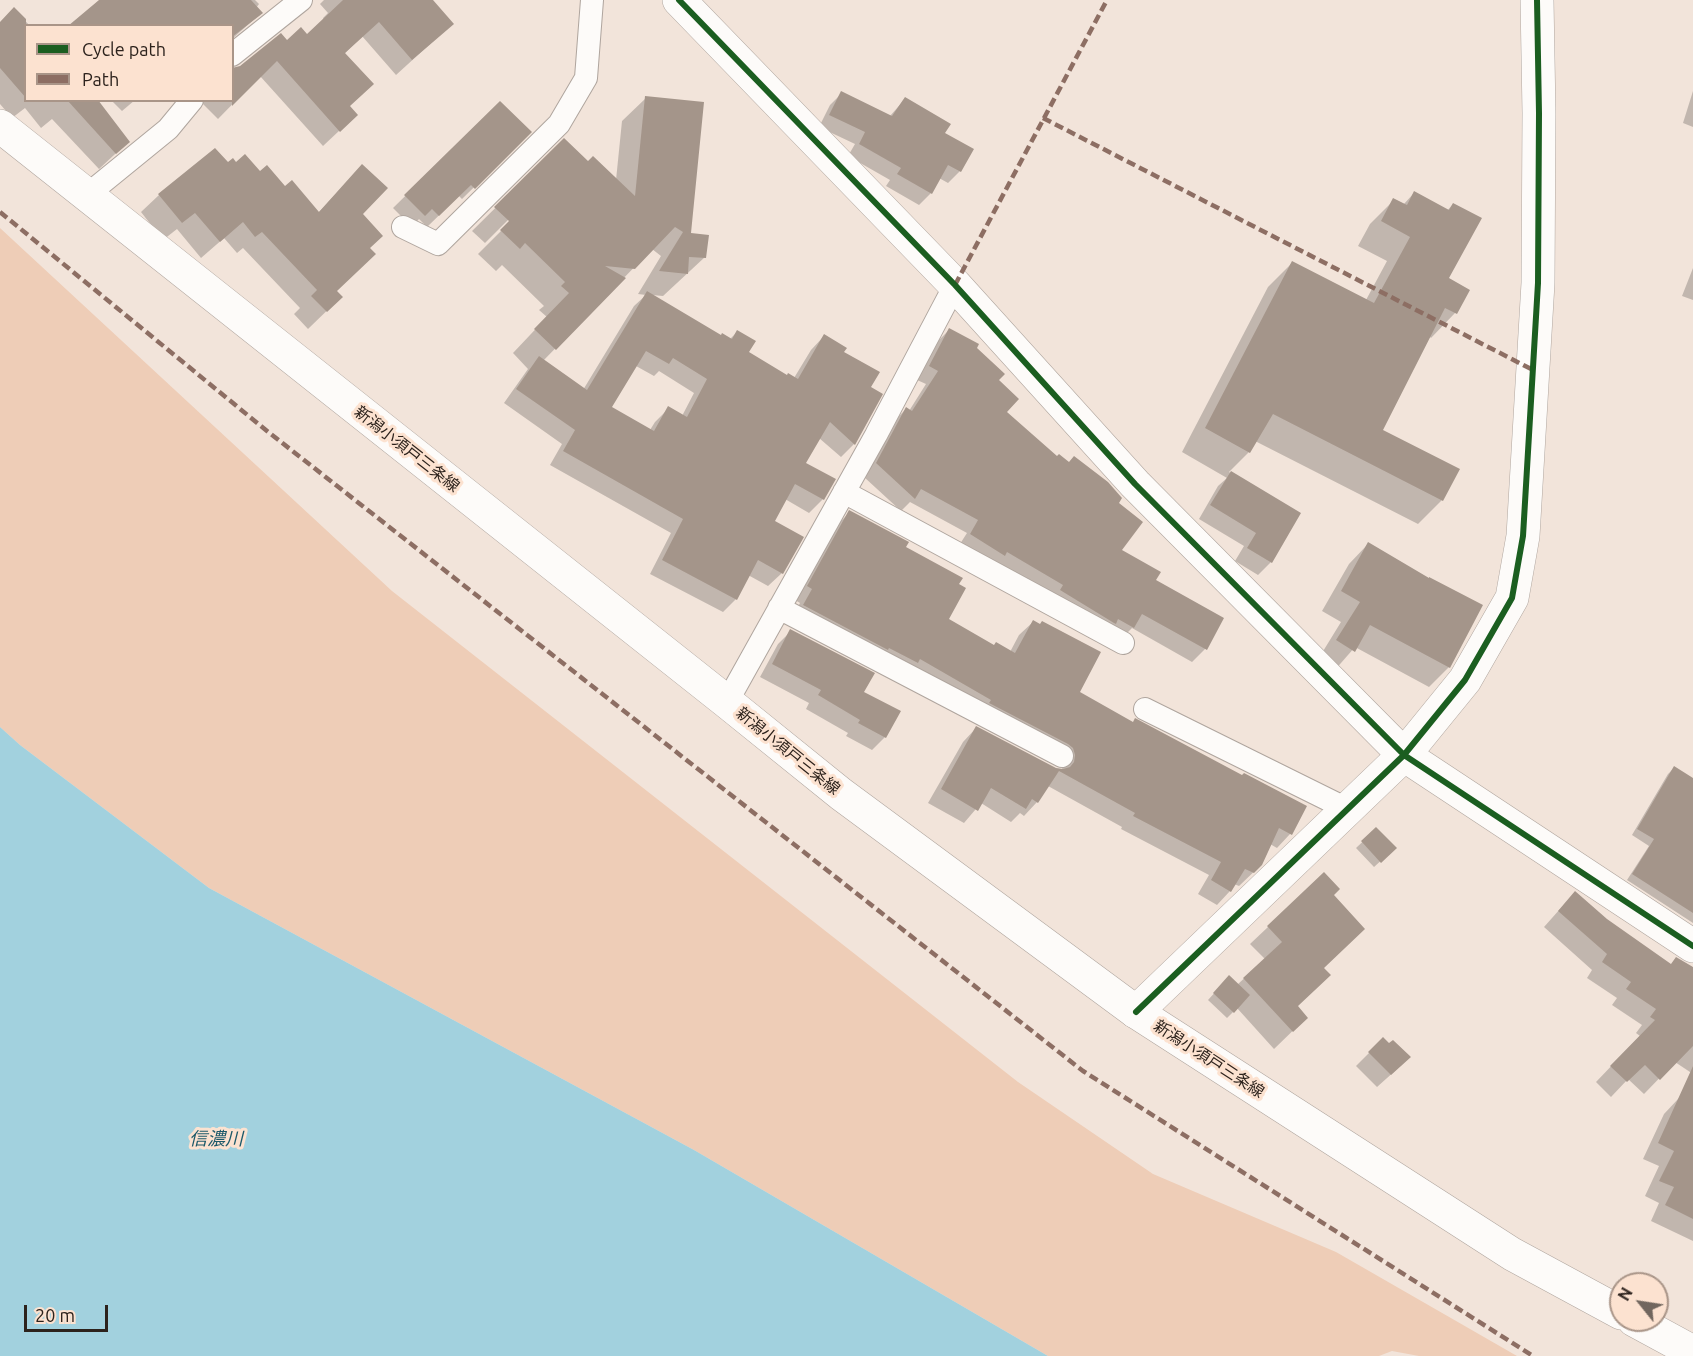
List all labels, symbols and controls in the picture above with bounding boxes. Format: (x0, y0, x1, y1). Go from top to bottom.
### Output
legend (24, 24, 234, 102)
text: Cycle path (82, 39, 166, 59)
text: Path (82, 69, 119, 89)
street label: 新潟小須戸三条線 (351, 402, 463, 496)
street label: 新潟小須戸三条線 (732, 703, 844, 799)
street label: 新潟小須戸三条線 (1150, 1016, 1268, 1102)
water label: 信濃川 (189, 1128, 243, 1150)
north arrow (1609, 1272, 1669, 1332)
text: N (1614, 1284, 1636, 1304)
scale bar (27, 1293, 111, 1331)
text: 20 m (35, 1305, 75, 1325)

